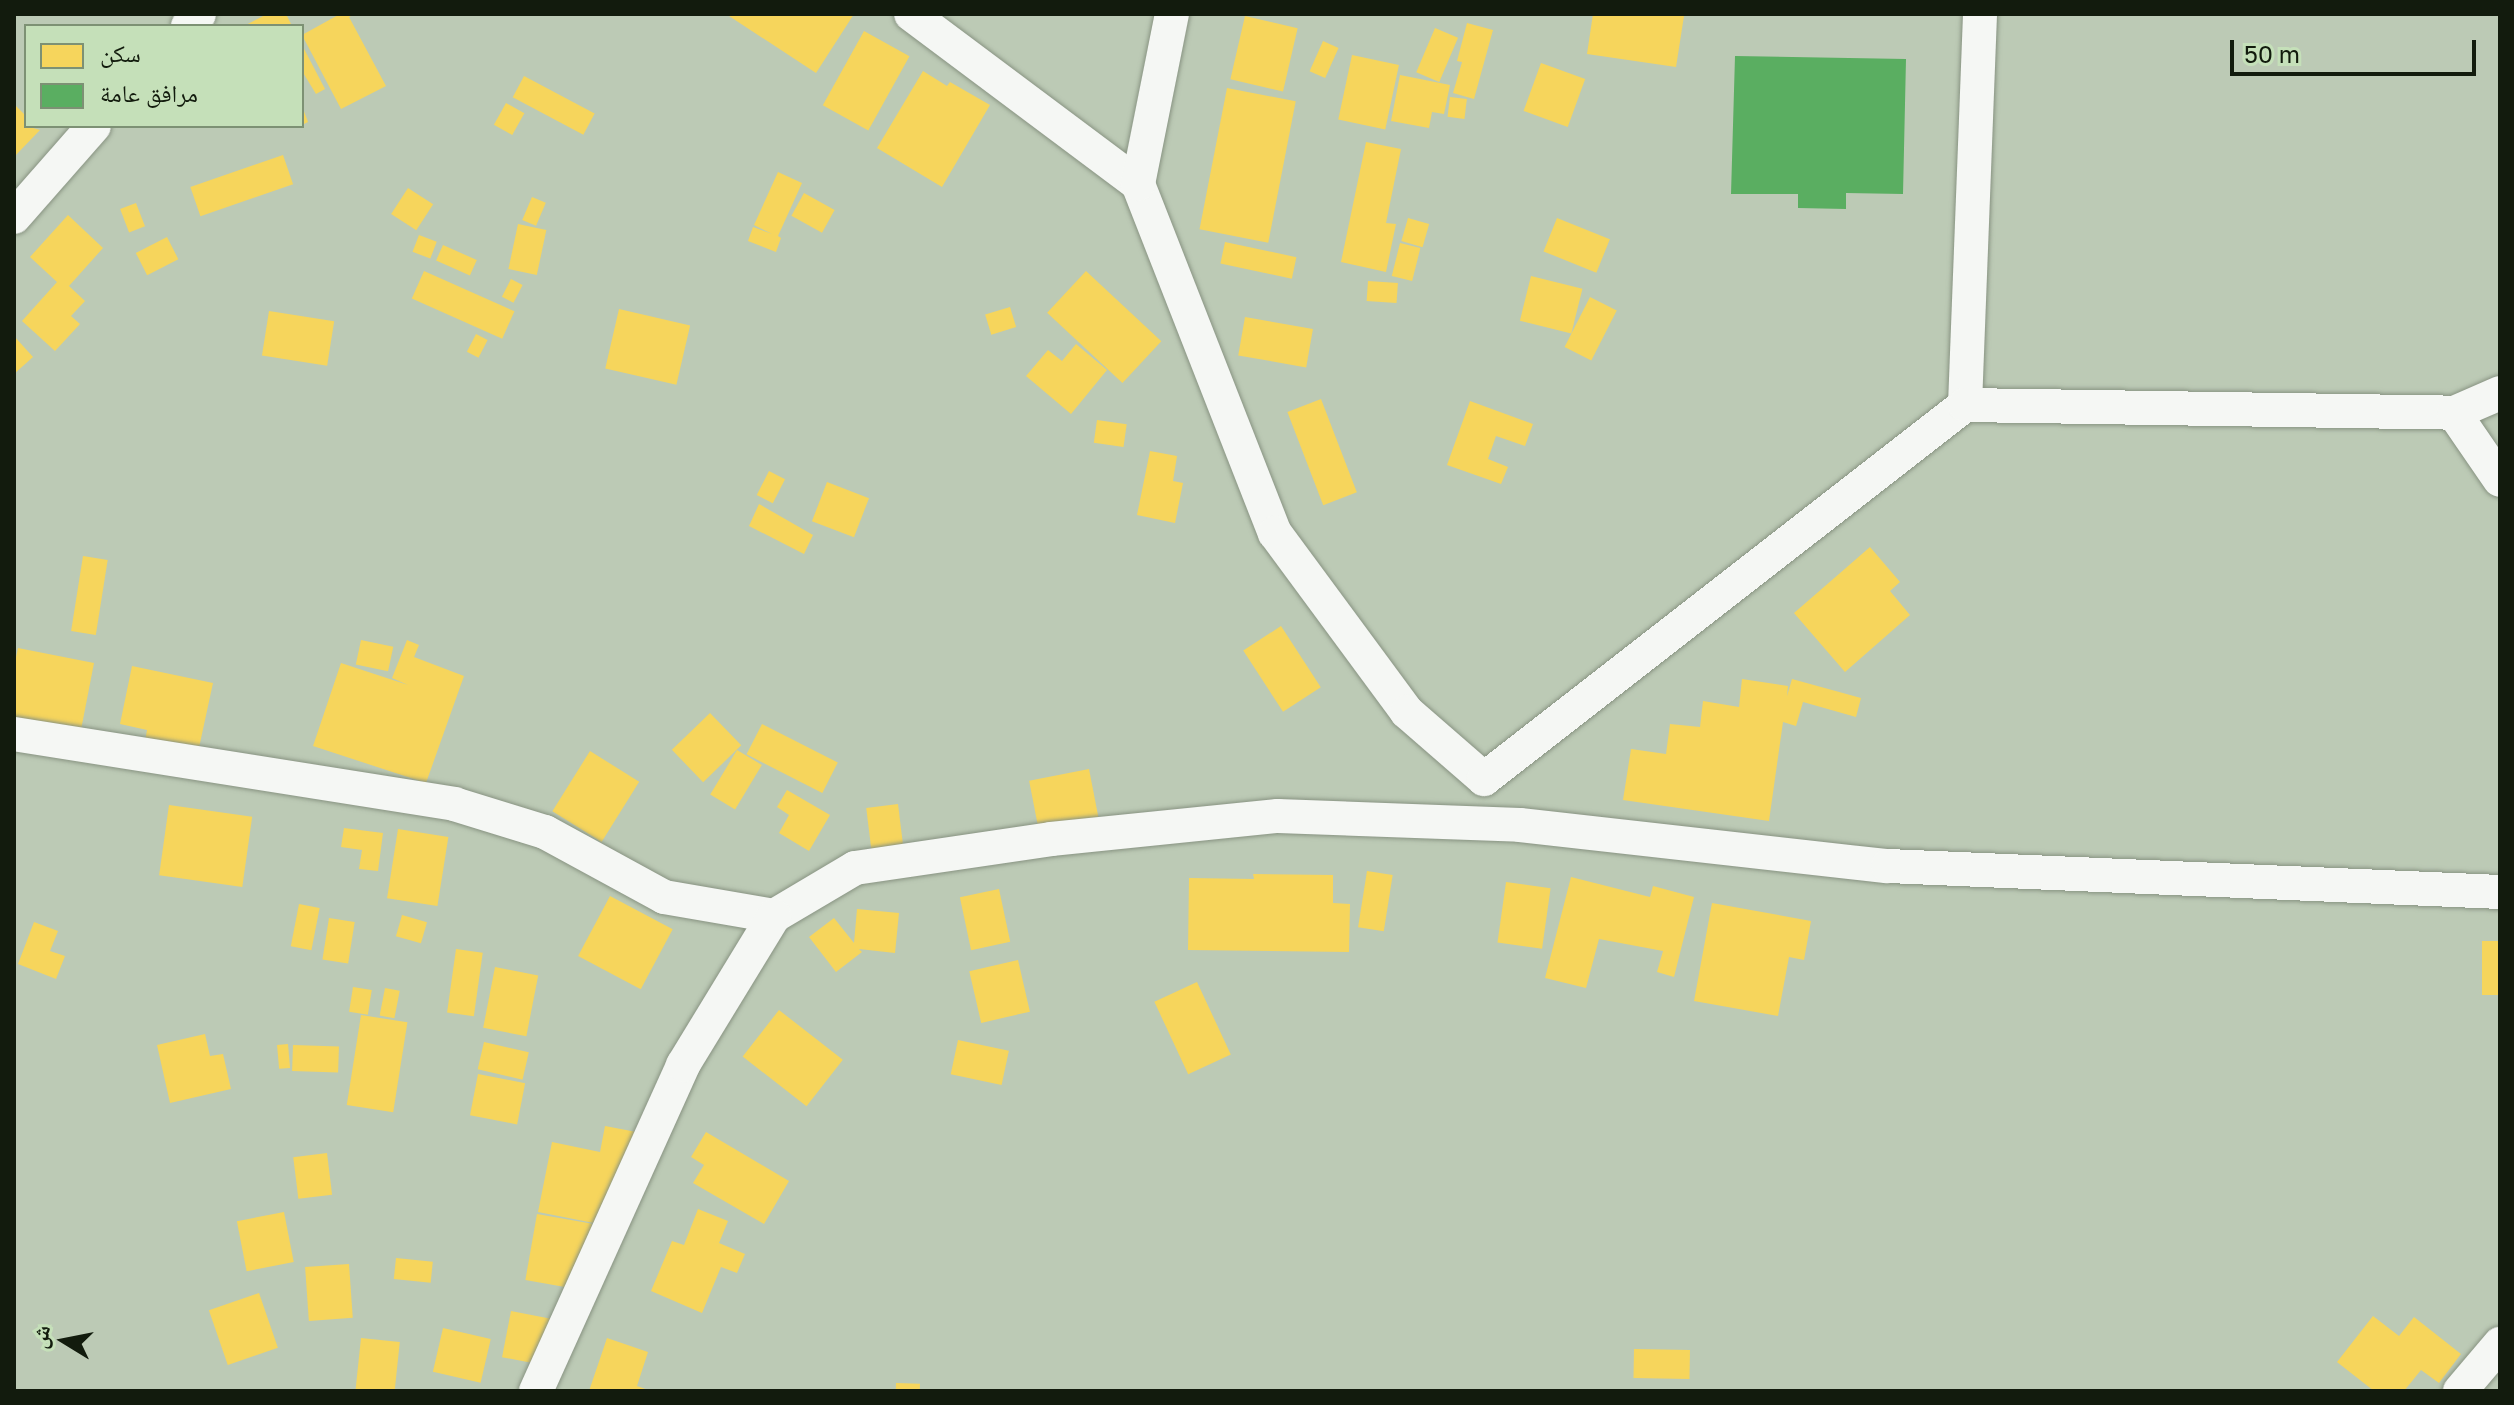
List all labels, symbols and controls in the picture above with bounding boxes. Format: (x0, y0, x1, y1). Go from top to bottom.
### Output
legend (24, 24, 304, 128)
scale bar (2234, 24, 2480, 74)
text: سكن (100, 38, 141, 67)
text: 50 m (2244, 39, 2300, 68)
text: مرافق عامة (100, 78, 198, 107)
north arrow (24, 1301, 104, 1381)
text: ش (25, 1323, 55, 1351)

